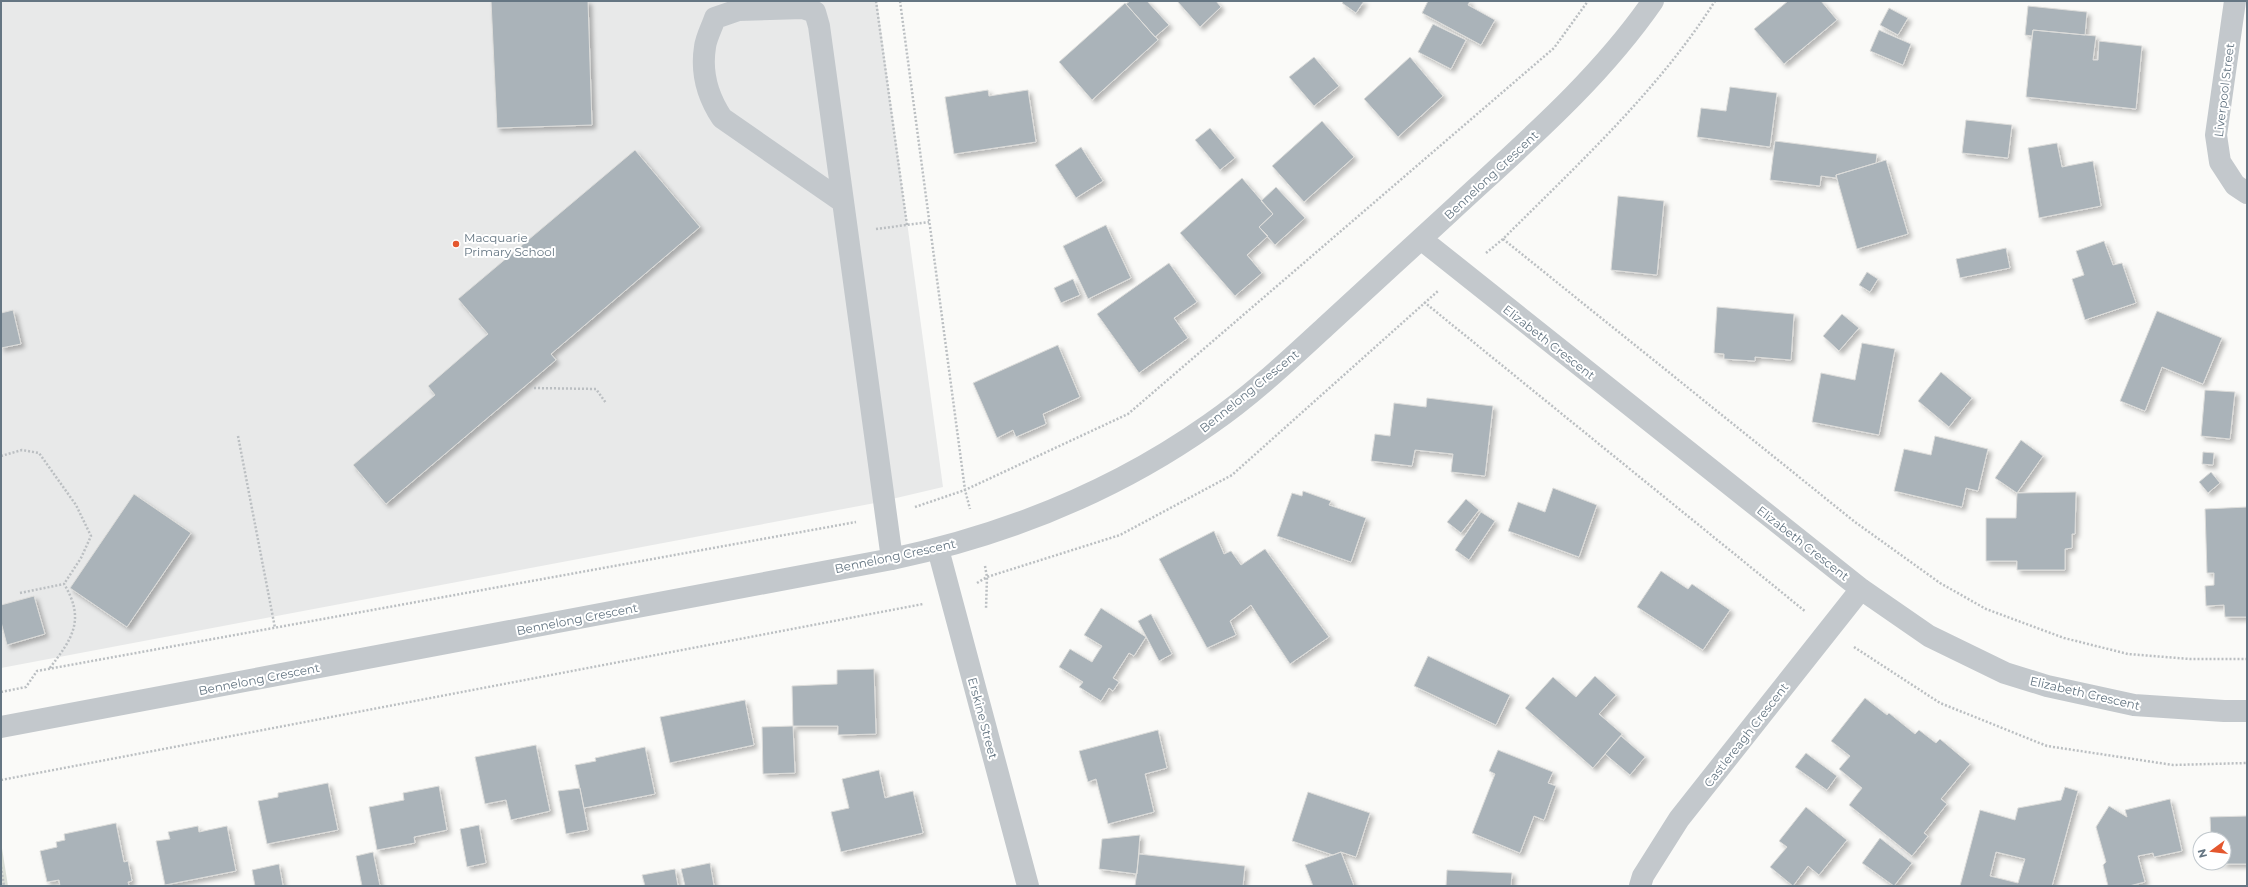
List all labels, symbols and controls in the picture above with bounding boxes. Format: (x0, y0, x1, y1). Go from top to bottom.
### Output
street label: Liverpool Street (2211, 42, 2237, 138)
street label: Bennelong Crescent (1441, 127, 1541, 222)
place label: Macquarie Primary School (464, 230, 555, 259)
marker: Macquarie Primary School (451, 239, 461, 249)
street label: Elizabeth Crescent (1500, 301, 1598, 383)
street label: Bennelong Crescent (1196, 346, 1302, 436)
street label: Elizabeth Crescent (1754, 502, 1852, 584)
street label: Bennelong Crescent (833, 536, 957, 576)
street label: Bennelong Crescent (515, 600, 639, 638)
street label: Bennelong Crescent (197, 660, 321, 698)
street label: Elizabeth Crescent (2029, 673, 2142, 713)
street label: Erskine Street (965, 676, 1001, 761)
street label: Castlereagh Crescent (1701, 680, 1791, 790)
north arrow (2192, 831, 2232, 871)
text: N (2194, 847, 2210, 860)

